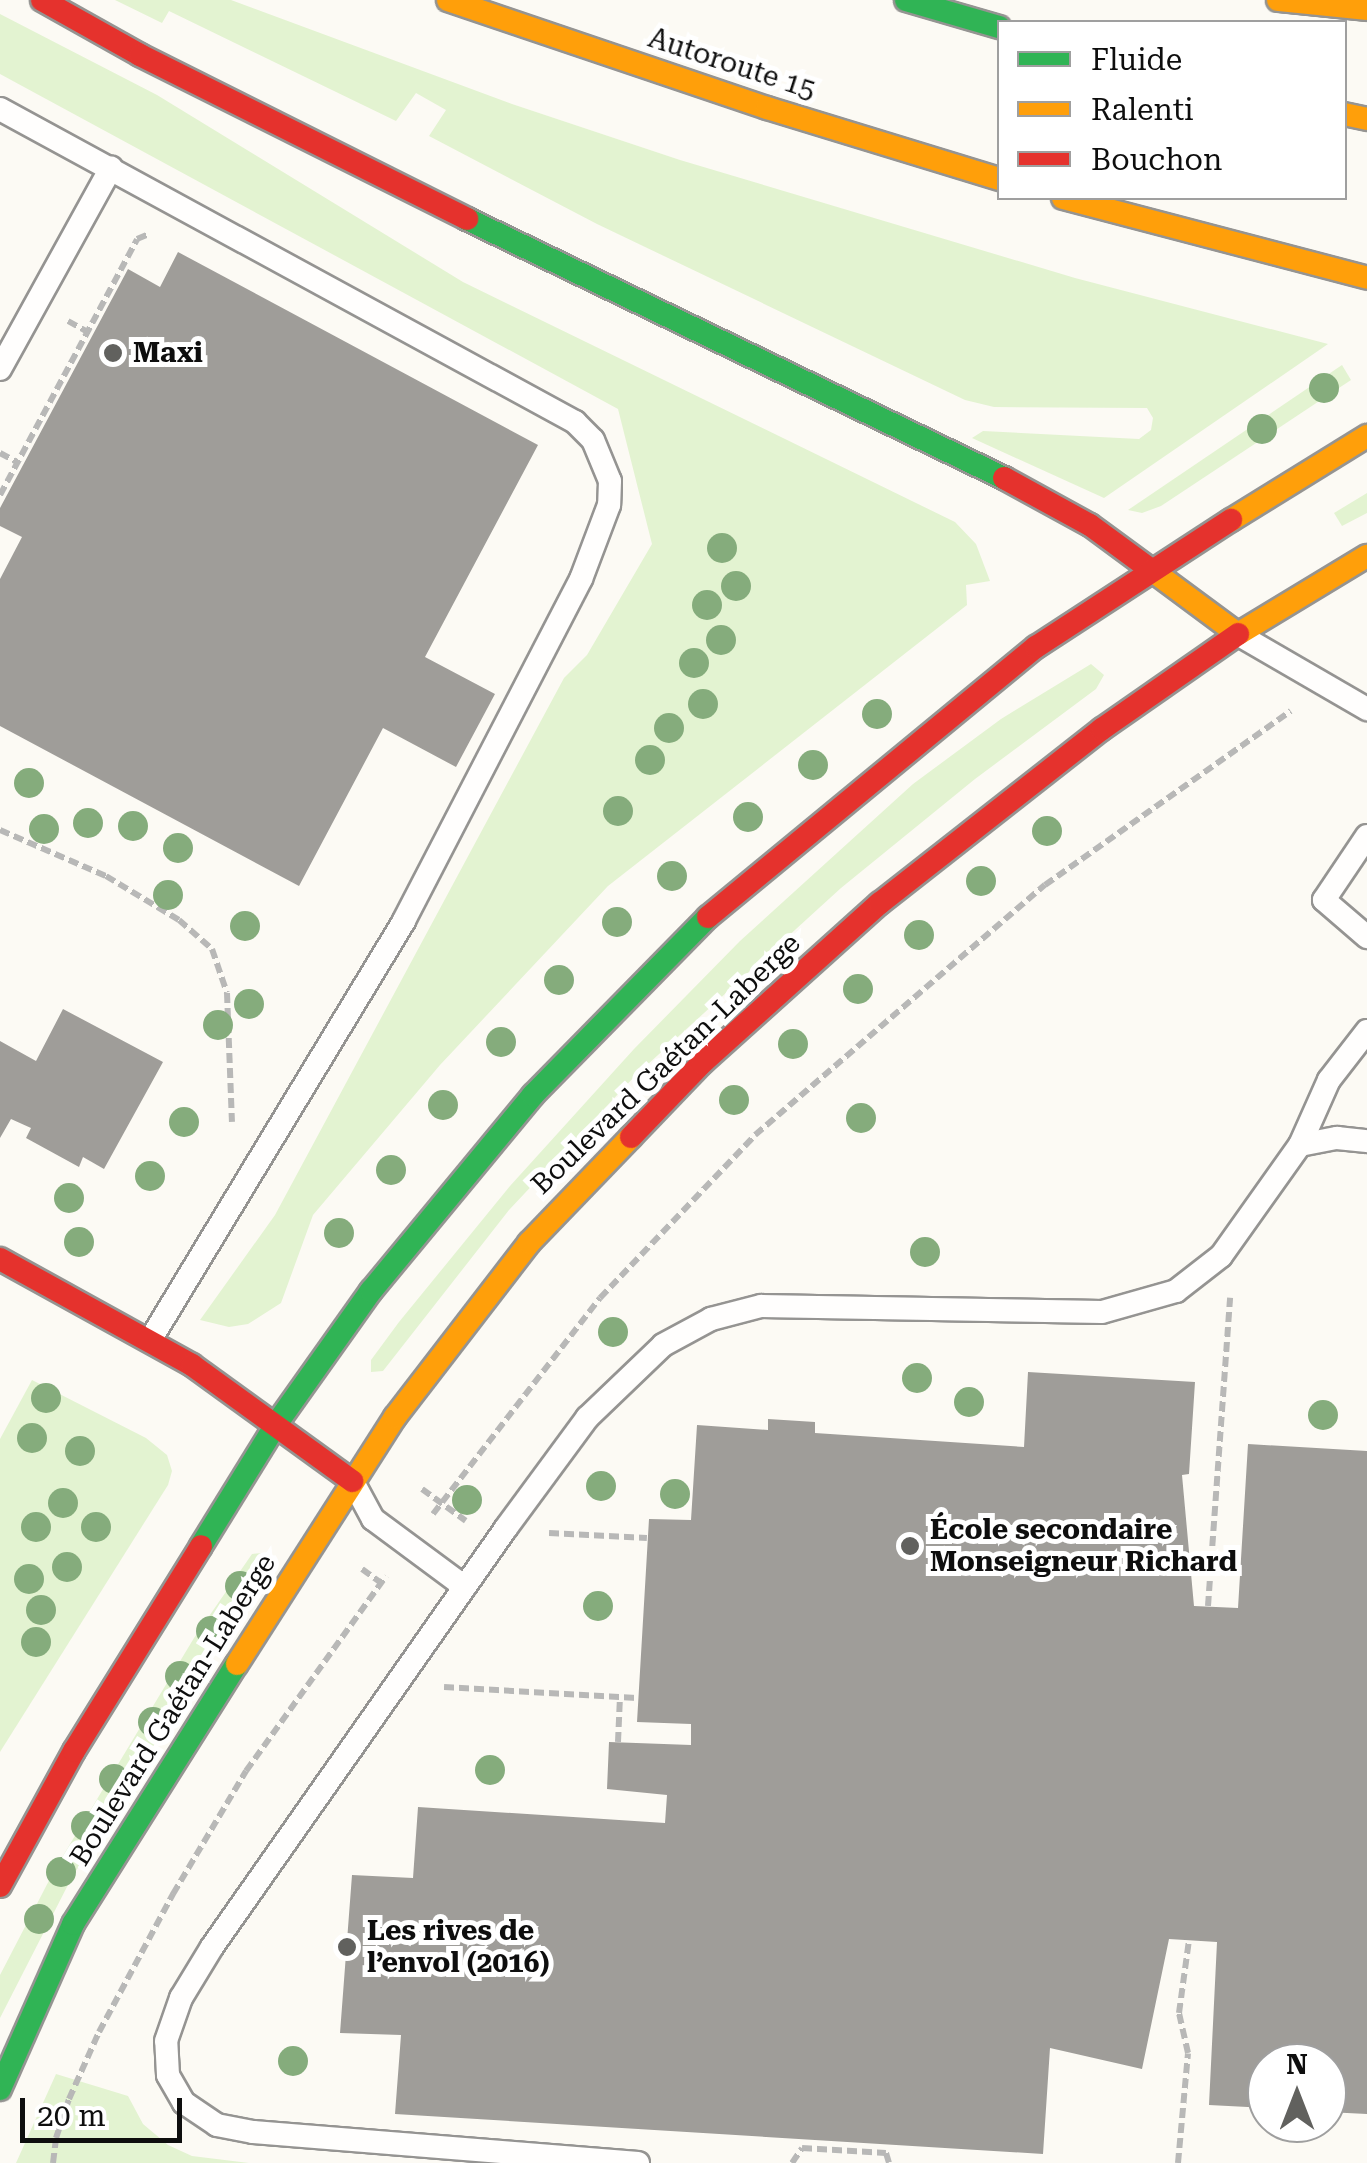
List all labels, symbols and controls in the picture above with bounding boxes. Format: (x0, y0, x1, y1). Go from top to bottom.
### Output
legend (997, 20, 1347, 200)
street label: Autoroute 15 (644, 21, 820, 107)
text: Fluide (1091, 42, 1182, 77)
text: Ralenti (1091, 92, 1194, 127)
text: Bouchon (1091, 142, 1222, 177)
place label: Maxi (133, 336, 203, 370)
marker: Maxi (102, 342, 124, 364)
street label: Boulevard Gaétan-Laberge (525, 927, 807, 1201)
place label: École secondaire Monseigneur Richard (930, 1513, 1237, 1579)
marker: École secondaire Monseigneur Richard (899, 1535, 921, 1557)
street label: Boulevard Gaétan-Laberge (63, 1548, 283, 1872)
place label: Les rives de l’envol (2016) (367, 1914, 550, 1980)
marker: Les rives de l’envol (2016) (336, 1936, 358, 1958)
north arrow (1247, 2043, 1347, 2143)
text: N (1286, 2048, 1308, 2081)
scale bar (25, 2078, 188, 2140)
text: 20 m (37, 2098, 106, 2133)

